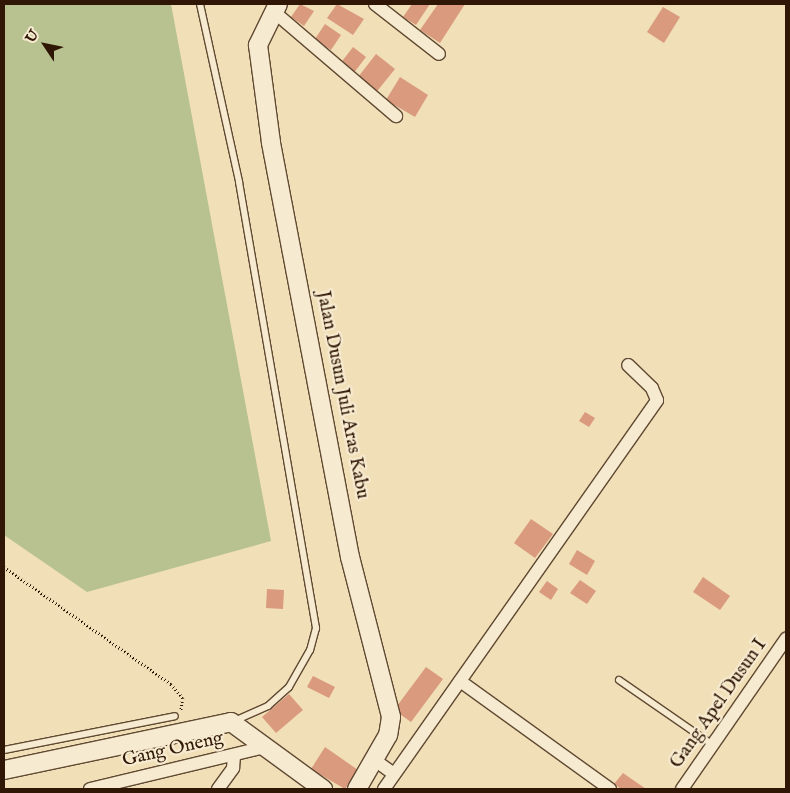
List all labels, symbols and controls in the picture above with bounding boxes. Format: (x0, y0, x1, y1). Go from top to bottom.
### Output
north arrow (20, 20, 70, 70)
text: U (22, 27, 43, 47)
street label: Jalan Dusun Juli Aras Kabu (311, 289, 373, 501)
street label: Gang Apel Dusun I (666, 635, 772, 773)
street label: Gang Oneng (120, 727, 226, 773)

